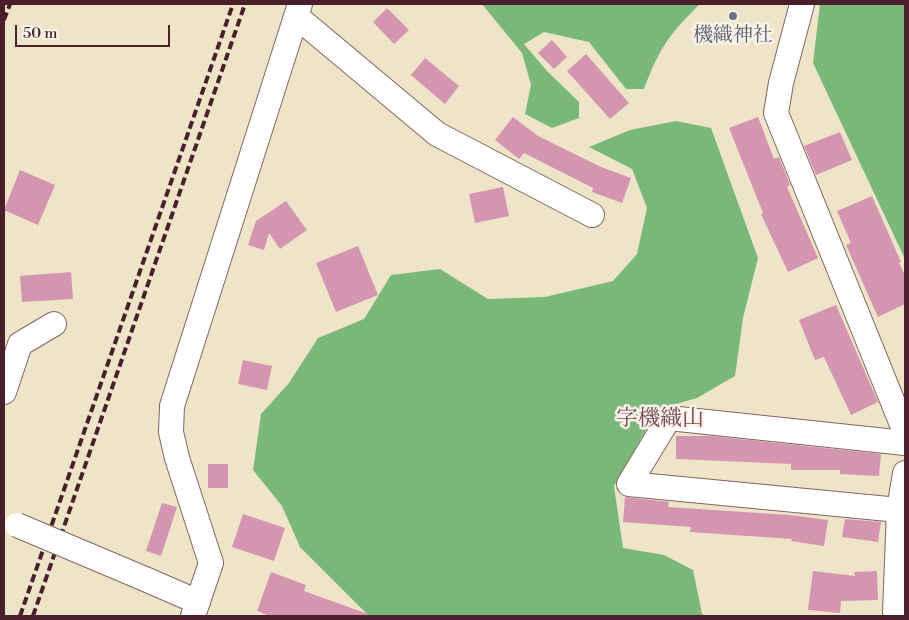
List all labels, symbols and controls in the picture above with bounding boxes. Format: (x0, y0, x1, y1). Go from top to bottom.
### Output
marker: 機織神社 (727, 10, 739, 22)
scale bar (18, 15, 172, 47)
text: 50 m (23, 24, 57, 43)
place label: 機織神社 (693, 24, 773, 48)
district label: 字機織山 (616, 407, 704, 433)

